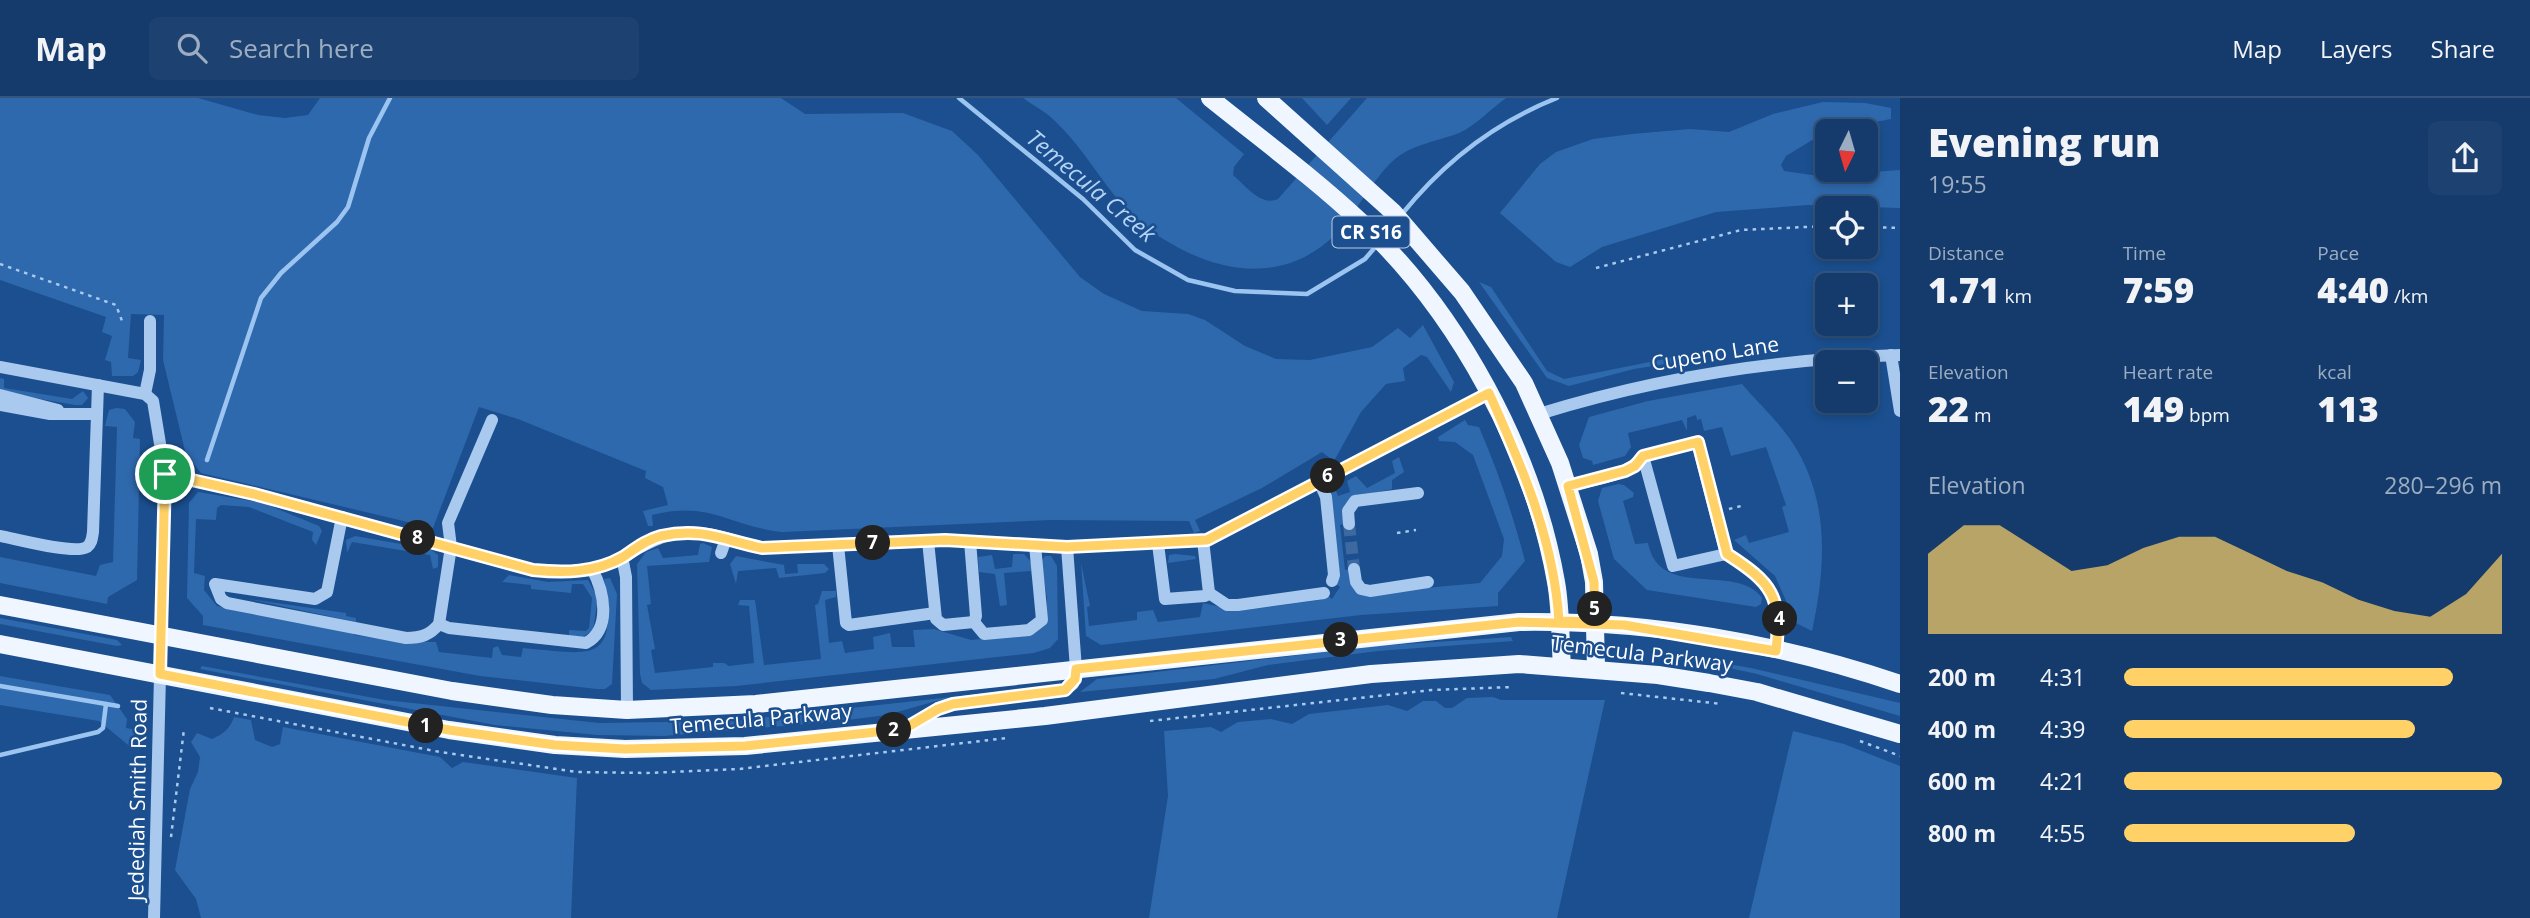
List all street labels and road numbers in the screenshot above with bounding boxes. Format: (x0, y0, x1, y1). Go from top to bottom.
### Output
road number: CR S16 (1332, 216, 1410, 248)
street label: Cupeno Lane (1649, 329, 1781, 377)
street label: Temecula Parkway (1550, 628, 1735, 678)
street label: Temecula Parkway (669, 696, 853, 740)
street label: Jedediah Smith Road (121, 699, 153, 903)

